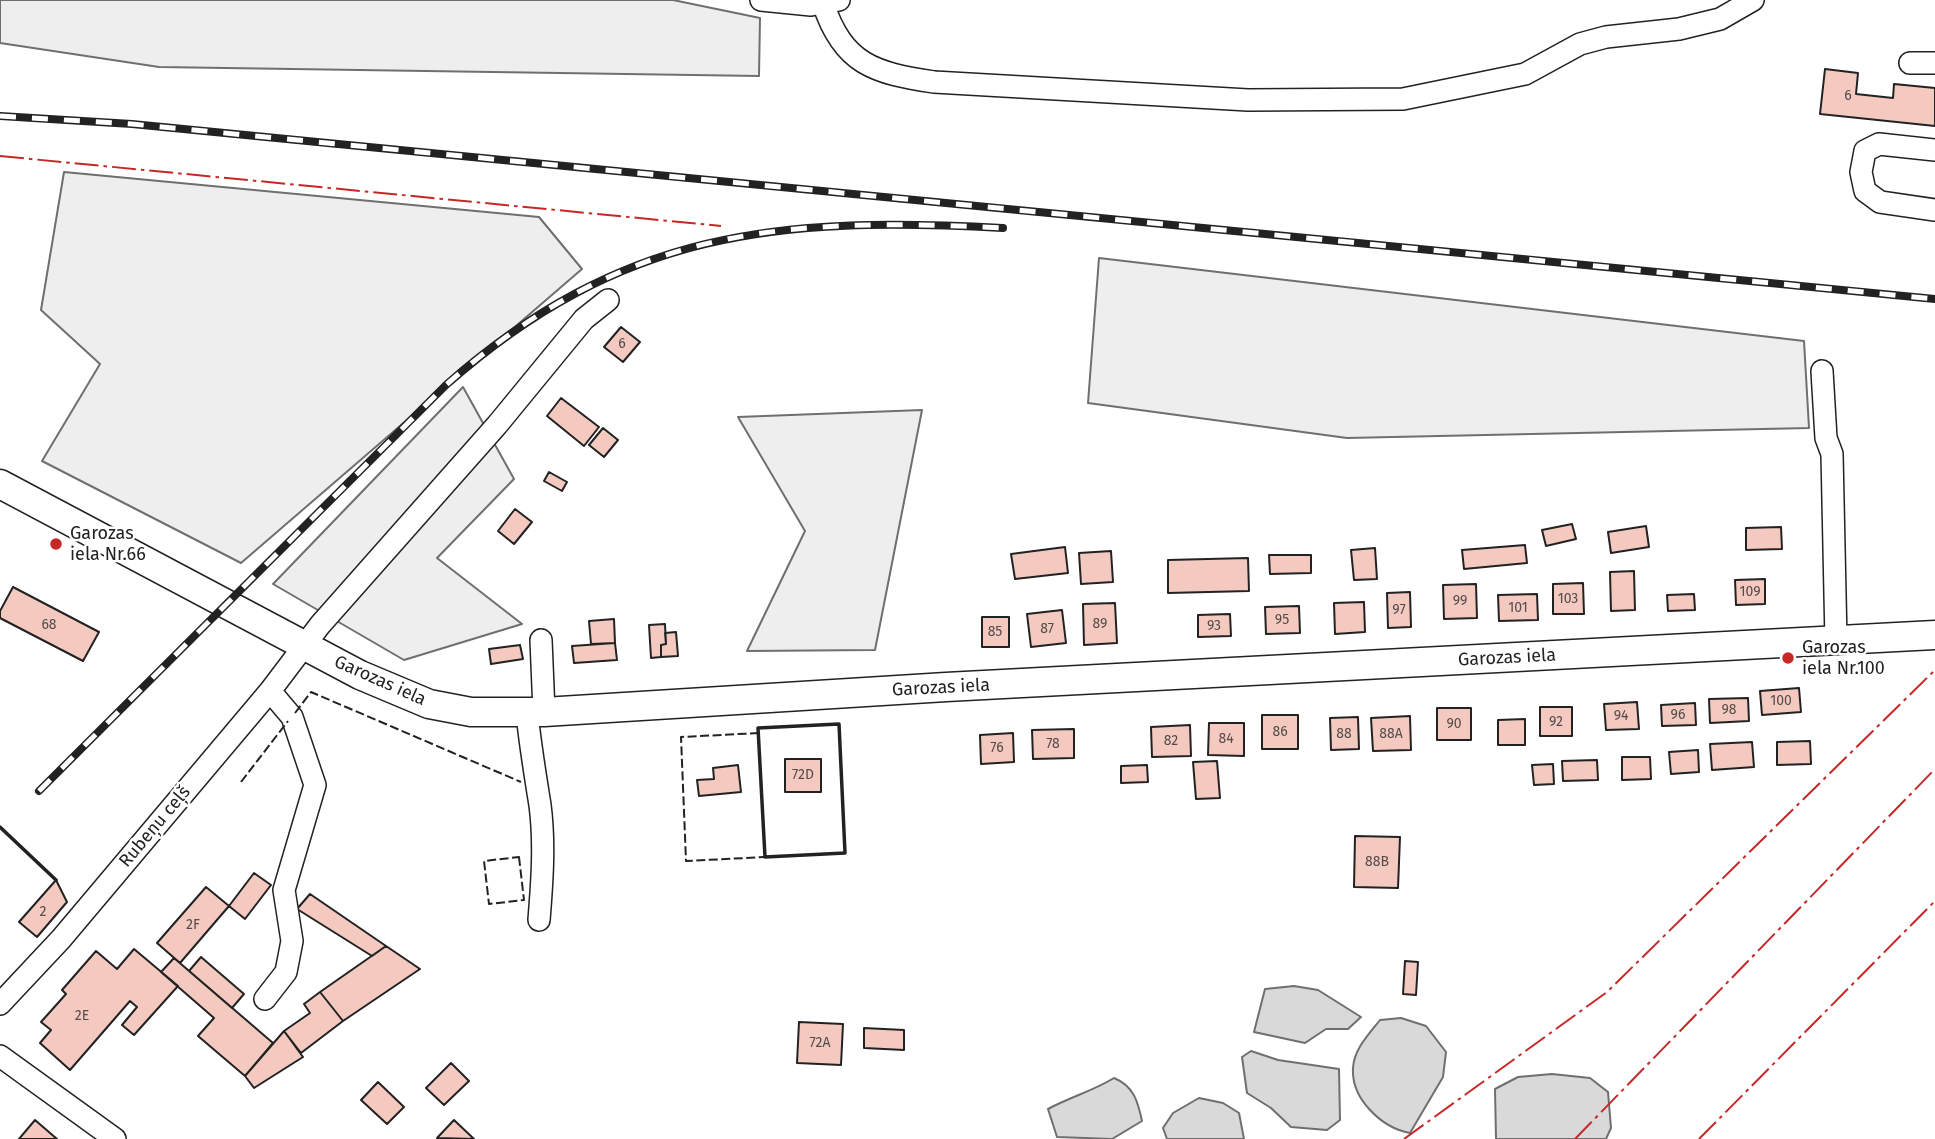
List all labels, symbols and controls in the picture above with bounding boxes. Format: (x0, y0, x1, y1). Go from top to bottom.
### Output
house number: 6 (1844, 88, 1852, 104)
house number: 6 (618, 336, 626, 352)
place label: Garozas iela Nr.66 (70, 523, 146, 566)
marker: Garozas iela Nr.66 (48, 536, 64, 552)
house number: 109 (1739, 584, 1761, 600)
house number: 103 (1558, 591, 1578, 607)
house number: 99 (1453, 593, 1467, 609)
house number: 101 (1508, 600, 1528, 616)
house number: 97 (1392, 602, 1406, 618)
house number: 95 (1275, 612, 1289, 628)
house number: 89 (1093, 616, 1107, 632)
house number: 68 (41, 617, 57, 633)
house number: 93 (1207, 618, 1221, 634)
house number: 87 (1040, 621, 1054, 637)
house number: 85 (988, 624, 1002, 640)
place label: Garozas iela Nr.100 (1802, 637, 1885, 680)
street label: Garozas iela (1457, 645, 1557, 671)
marker: Garozas iela Nr.100 (1780, 650, 1796, 666)
street label: Garozas iela (331, 651, 429, 711)
street label: Garozas iela (891, 675, 991, 701)
house number: 100 (1770, 693, 1792, 709)
house number: 98 (1721, 702, 1737, 718)
house number: 96 (1671, 707, 1685, 723)
house number: 94 (1614, 708, 1628, 724)
house number: 92 (1549, 714, 1563, 730)
house number: 90 (1446, 716, 1462, 732)
house number: 86 (1272, 724, 1288, 740)
house number: 88 (1336, 726, 1352, 742)
house number: 88A (1379, 726, 1403, 742)
house number: 84 (1218, 731, 1234, 747)
house number: 82 (1164, 733, 1178, 749)
house number: 78 (1046, 736, 1060, 752)
house number: 76 (990, 740, 1004, 756)
house number: 72D (792, 767, 814, 783)
street label: Rubeņu ceļš (115, 782, 195, 872)
house number: 88B (1365, 854, 1389, 870)
house number: 2 (40, 904, 46, 920)
house number: 2F (186, 917, 200, 933)
house number: 2E (75, 1008, 89, 1024)
house number: 72A (810, 1035, 830, 1051)

